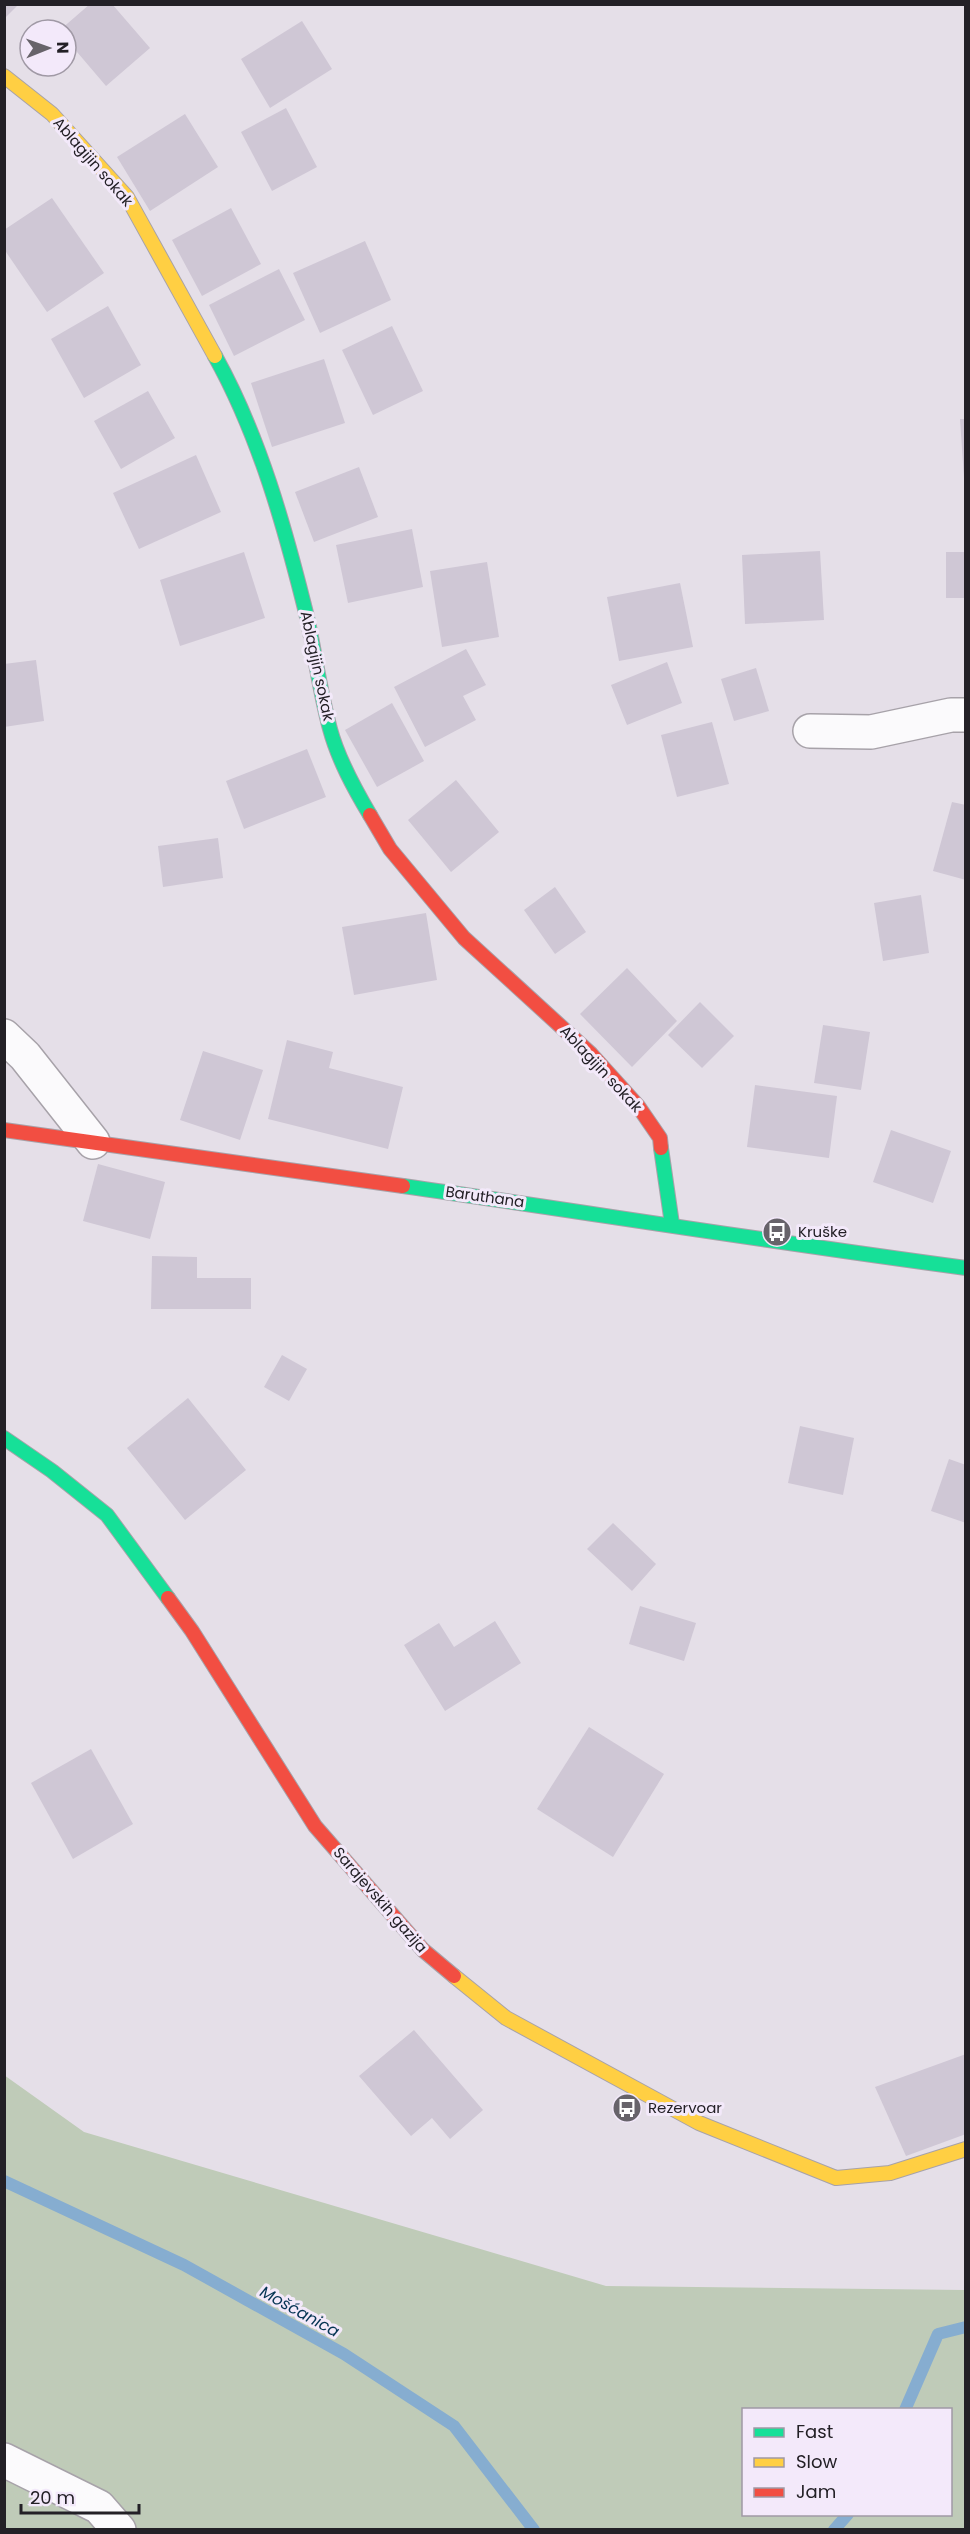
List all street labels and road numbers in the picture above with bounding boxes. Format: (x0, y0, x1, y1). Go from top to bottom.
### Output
street label: Ablagijin sokak (49, 113, 138, 211)
street label: Ablagijin sokak (296, 609, 339, 723)
street label: Ablagijin sokak (556, 1021, 647, 1117)
street label: Baruthana (444, 1181, 526, 1212)
street label: Sarajevskih gazija (329, 1842, 432, 1957)

